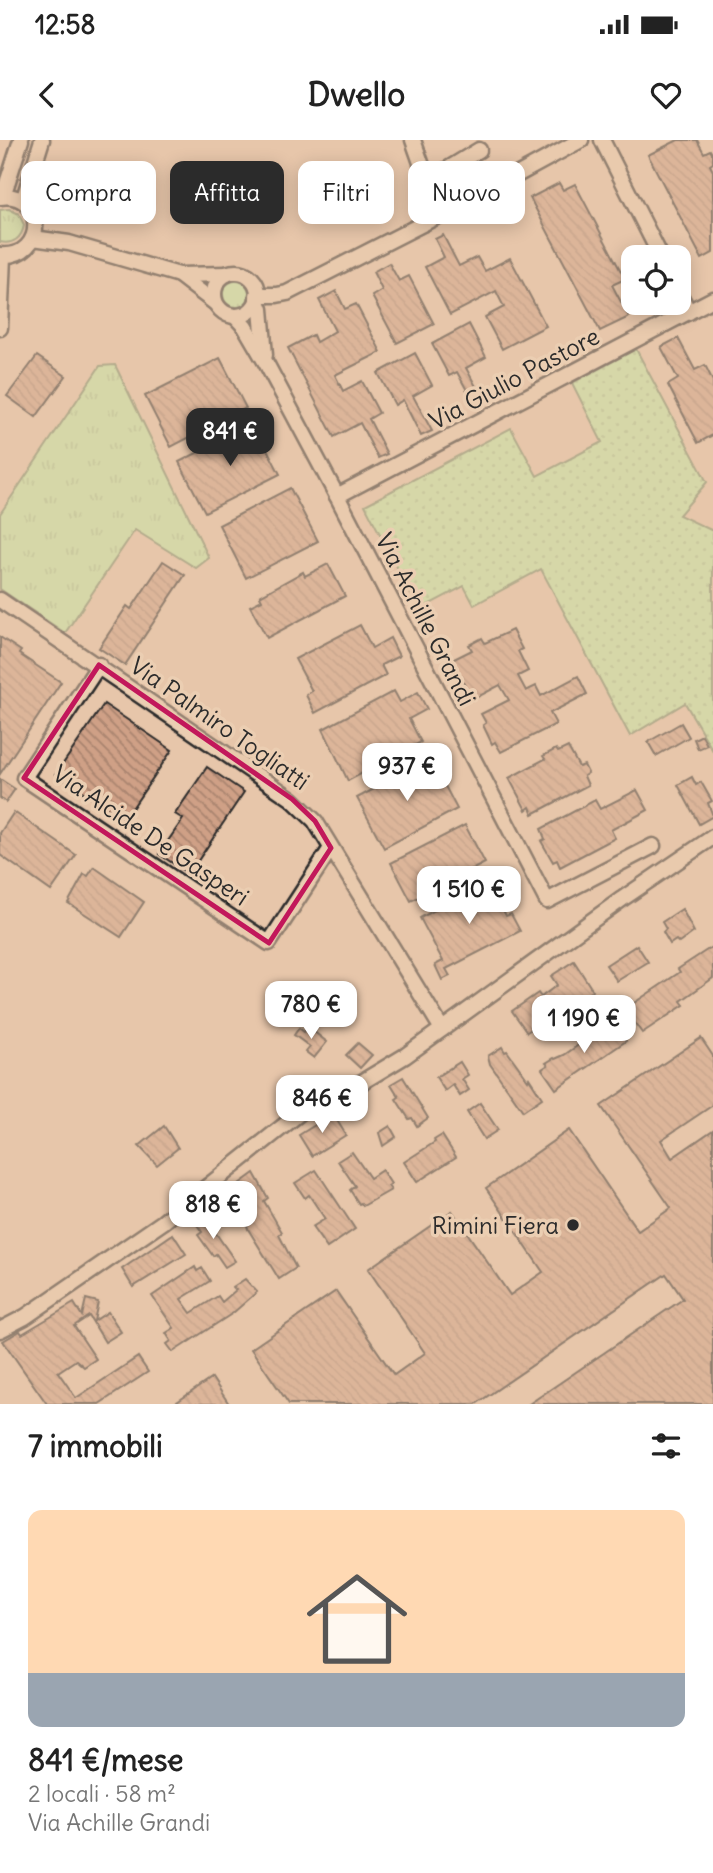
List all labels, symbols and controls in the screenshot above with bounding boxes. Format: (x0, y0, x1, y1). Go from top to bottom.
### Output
text: 12:58 (35, 8, 95, 41)
text: Dwello (308, 74, 405, 115)
icon: back (28, 76, 66, 114)
icon: heart (647, 76, 685, 114)
chip: Compra (21, 161, 156, 224)
chip: Affitta (170, 161, 284, 224)
chip: Filtri (298, 161, 394, 224)
chip: Nuovo (408, 161, 525, 224)
map controls (621, 245, 691, 315)
button: locate (621, 245, 691, 315)
street label: Via Giulio Pastore (424, 321, 604, 435)
pin: 841 € (181, 408, 279, 468)
text: 841 € (202, 416, 258, 445)
street label: Via Achille Grandi (370, 528, 482, 710)
street label: Via Palmiro Togliatti (125, 650, 315, 796)
pin: 937 € (358, 744, 456, 803)
text: 937 € (378, 751, 436, 780)
street label: Via Alcide De Gasperi (47, 758, 255, 912)
pin: 1 510 € (404, 866, 534, 926)
text: 1 510 € (433, 874, 505, 903)
pin: 780 € (262, 982, 360, 1041)
text: 780 € (281, 989, 341, 1018)
pin: 1 190 € (519, 996, 649, 1055)
text: 1 190 € (548, 1003, 620, 1032)
pin: 846 € (273, 1076, 371, 1135)
text: 846 € (292, 1083, 352, 1112)
pin: 818 € (164, 1182, 262, 1241)
text: 818 € (185, 1189, 241, 1218)
place label: Rimini Fiera (432, 1210, 559, 1240)
marker: Rimini Fiera (565, 1217, 581, 1233)
text: 7 immobili (28, 1427, 163, 1465)
icon: filters (647, 1427, 685, 1465)
icon: home (294, 1556, 420, 1682)
text: 841 €/mese (28, 1741, 183, 1779)
text: 2 locali · 58 m² (28, 1779, 176, 1808)
text: Via Achille Grandi (28, 1808, 210, 1837)

